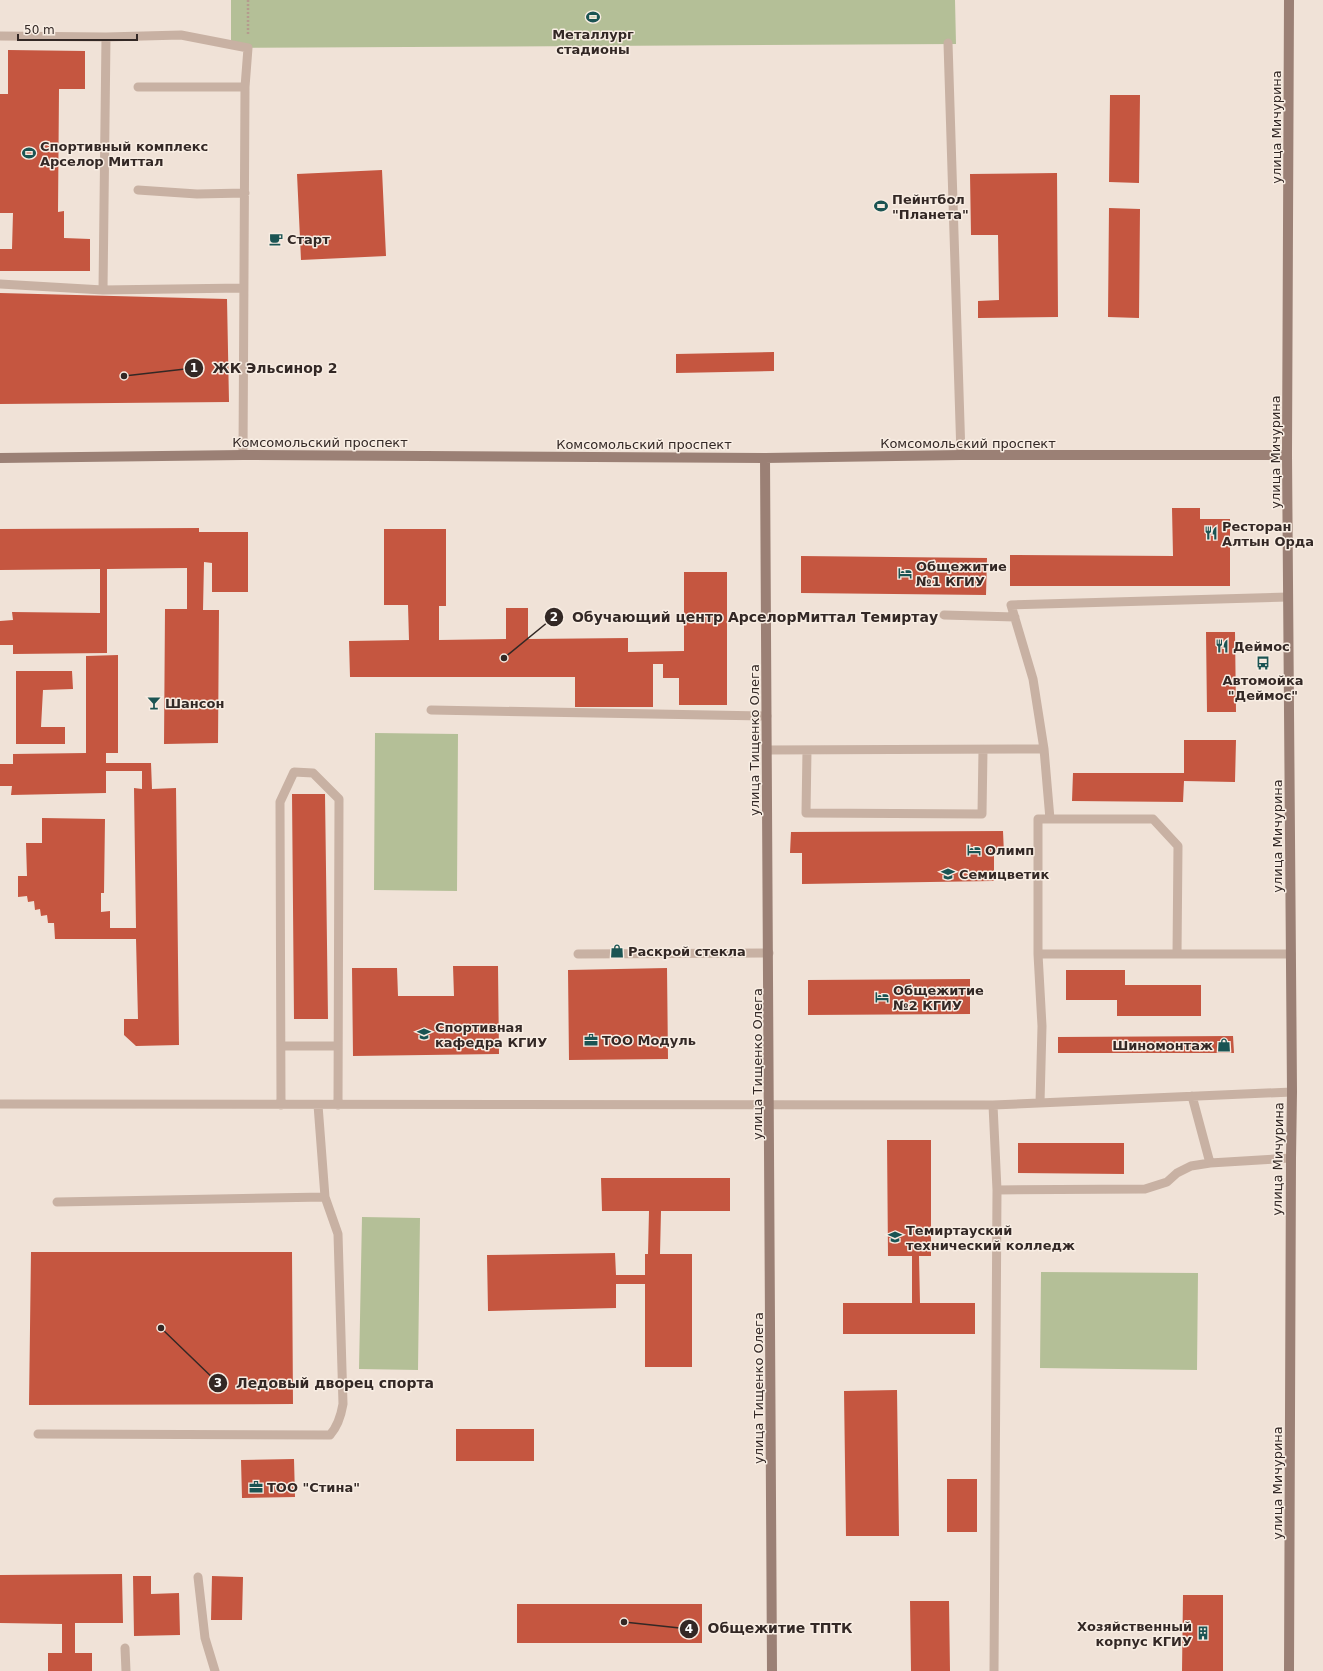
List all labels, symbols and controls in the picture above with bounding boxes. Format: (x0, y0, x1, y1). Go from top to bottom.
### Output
sports icon: Металлург стадионы (585, 9, 601, 25)
scale bar (18, 16, 137, 42)
text: 50 m (24, 23, 55, 37)
place label: Металлург стадионы (552, 27, 634, 57)
street label: улица Мичурина (1269, 70, 1284, 184)
place label: Спортивный комплекс Арселор Миттал (40, 139, 208, 169)
sports icon: Спортивный комплекс Арселор Миттал (21, 145, 37, 161)
place label: Пейнтбол "Планета" (892, 192, 969, 222)
sports icon: Пейнтбол "Планета" (873, 198, 889, 214)
cafe icon: Старт (268, 231, 284, 247)
place label: Старт (287, 232, 330, 247)
callout: ЖК Эльсинор 2 (184, 355, 345, 381)
text: ЖК Эльсинор 2 (213, 360, 337, 376)
text: 1 (190, 361, 198, 375)
street label: улица Мичурина (1268, 395, 1283, 509)
street label: Комсомольский проспект (232, 435, 408, 450)
street label: Комсомольский проспект (880, 436, 1056, 451)
street label: Комсомольский проспект (556, 437, 732, 452)
place label: Ресторан Алтын Орда (1222, 519, 1314, 549)
restaurant icon: Ресторан Алтын Орда (1203, 525, 1219, 541)
place label: Общежитие №1 КГИУ (916, 559, 1007, 589)
hotel icon: Общежитие №1 КГИУ (897, 565, 913, 581)
callout: Обучающий центр АрселорМиттал Темиртау (544, 604, 946, 630)
text: Обучающий центр АрселорМиттал Темиртау (572, 609, 938, 625)
text: 2 (550, 610, 558, 624)
restaurant icon: Деймос (1214, 638, 1230, 654)
place label: Деймос (1233, 639, 1290, 654)
bus stop icon: Автомойка "Деймос" (1255, 655, 1271, 671)
street label: улица Тищенко Олега (747, 664, 762, 816)
place label: Автомойка "Деймос" (1222, 673, 1304, 703)
bar icon: Шансон (146, 695, 162, 711)
place label: Шансон (165, 696, 224, 711)
street label: улица Мичурина (1270, 779, 1285, 893)
hotel icon: Олимп (966, 842, 982, 858)
place label: Олимп (985, 843, 1034, 858)
school or university icon: Семицветик (940, 866, 956, 882)
place label: Семицветик (959, 867, 1049, 882)
shop icon: Раскрой стекла (609, 943, 625, 959)
place label: Раскрой стекла (628, 944, 746, 959)
place label: Общежитие №2 КГИУ (893, 983, 984, 1013)
street label: улица Тищенко Олега (750, 988, 765, 1140)
hotel icon: Общежитие №2 КГИУ (874, 989, 890, 1005)
place label: Спортивная кафедра КГИУ (435, 1020, 547, 1050)
school or university icon: Спортивная кафедра КГИУ (416, 1026, 432, 1042)
office icon: ТОО Модуль (583, 1032, 599, 1048)
place label: ТОО Модуль (602, 1033, 696, 1048)
shop icon: Шиномонтаж (1216, 1037, 1232, 1053)
place label: Шиномонтаж (1112, 1038, 1213, 1053)
street label: улица Мичурина (1270, 1102, 1286, 1216)
place label: Темиртауский технический колледж (906, 1223, 1075, 1253)
school or university icon: Темиртауский технический колледж (887, 1229, 903, 1245)
street label: улица Тищенко Олега (751, 1312, 766, 1464)
callout: Ледовый дворец спорта (208, 1370, 442, 1396)
text: Ледовый дворец спорта (236, 1375, 434, 1391)
text: 3 (214, 1376, 222, 1390)
street label: улица Мичурина (1270, 1426, 1285, 1540)
office icon: ТОО "Стина" (248, 1479, 264, 1495)
place label: ТОО "Стина" (267, 1480, 360, 1495)
callout: Общежитие ТПТК (679, 1616, 860, 1642)
place label: Хозяйственный корпус КГИУ (1077, 1619, 1192, 1649)
text: Общежитие ТПТК (708, 1620, 853, 1636)
text: 4 (685, 1622, 693, 1636)
building icon: Хозяйственный корпус КГИУ (1195, 1625, 1211, 1641)

